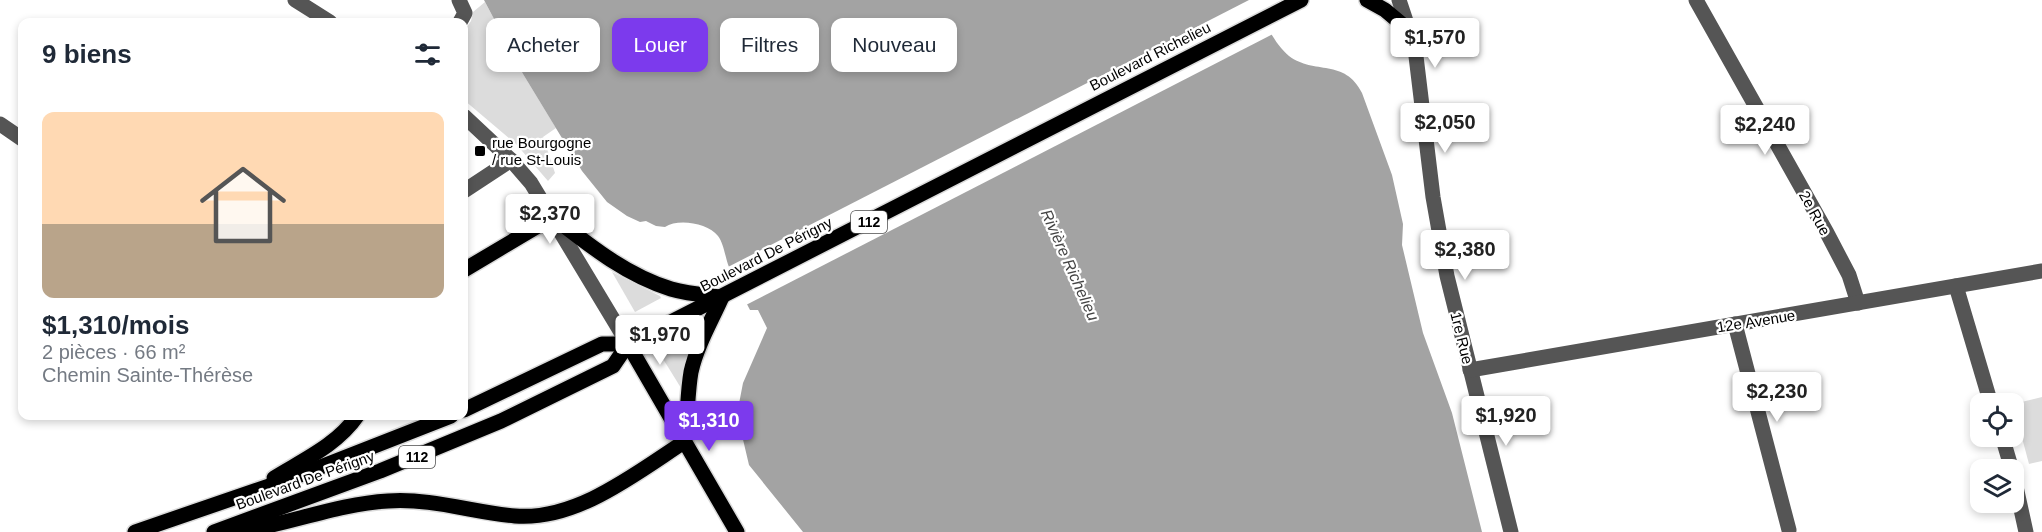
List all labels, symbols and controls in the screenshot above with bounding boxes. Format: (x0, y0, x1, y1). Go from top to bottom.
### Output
chip: Acheter (486, 18, 600, 72)
chip: Louer (612, 18, 708, 72)
chip: Filtres (720, 18, 819, 72)
chip: Nouveau (831, 18, 957, 72)
street label: Boulevard Richelieu (1087, 18, 1213, 94)
pin: $1,570 (1386, 18, 1484, 69)
text: $1,570 (1404, 26, 1466, 48)
icon: filters (411, 38, 444, 71)
text: 9 biens (42, 39, 132, 69)
pin: $2,050 (1396, 103, 1494, 154)
pin: $2,240 (1716, 105, 1814, 156)
text: $2,050 (1414, 111, 1476, 133)
text: $2,240 (1734, 113, 1796, 135)
place label: rue Bourgogne / rue St-Louis (492, 134, 591, 168)
marker: rue Bourgogne / rue St-Louis (473, 144, 487, 158)
icon: home (189, 151, 297, 259)
street label: 2e Rue (1796, 188, 1834, 238)
pin: $2,370 (501, 194, 599, 245)
text: $2,370 (519, 202, 581, 224)
water label: Rivière Richelieu (1038, 207, 1102, 323)
road number: 112 (851, 211, 887, 233)
street label: Boulevard De Périgny (697, 213, 835, 295)
pin: $2,380 (1416, 230, 1514, 281)
text: $2,380 (1434, 238, 1496, 260)
street label: 12e Avenue (1716, 306, 1796, 336)
text: $1,310/mois (42, 310, 189, 340)
street label: 1re Rue (1447, 310, 1477, 366)
pin: $1,970 (611, 315, 709, 366)
text: $1,970 (629, 323, 691, 345)
text: 2 pièces · 66 m² (42, 341, 185, 363)
text: Chemin Sainte-Thérèse (42, 364, 253, 386)
pin: $2,230 (1728, 372, 1826, 423)
text: $2,230 (1746, 380, 1808, 402)
map controls (1970, 393, 2024, 513)
button: locate (1970, 393, 2024, 447)
pin: $1,920 (1457, 396, 1555, 447)
pin: $1,310 (660, 401, 758, 452)
text: $1,920 (1475, 404, 1537, 426)
text: $1,310 (678, 409, 740, 431)
road number: 112 (399, 446, 435, 468)
street label: Boulevard De Périgny (234, 447, 377, 513)
button: layers (1970, 459, 2024, 513)

